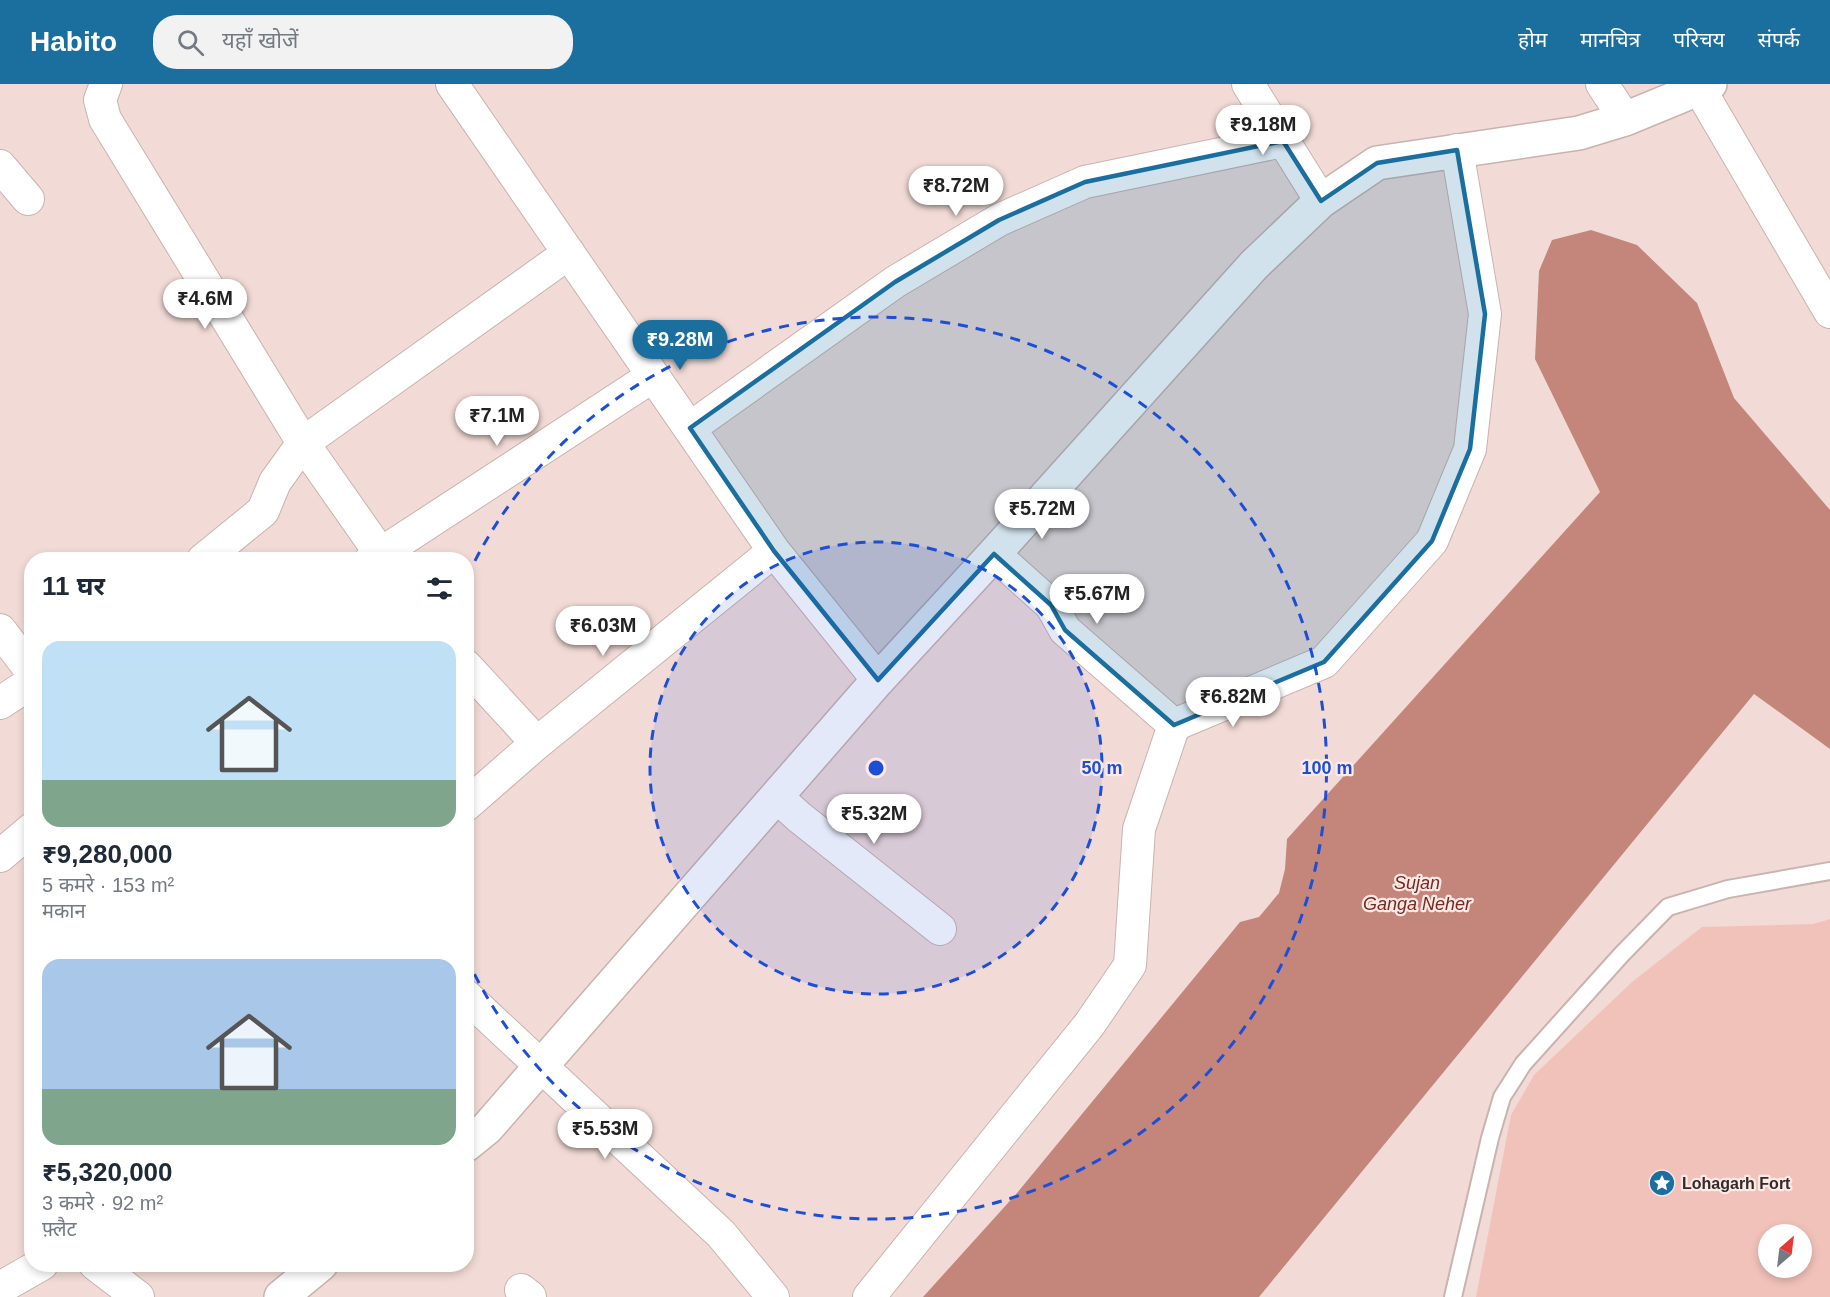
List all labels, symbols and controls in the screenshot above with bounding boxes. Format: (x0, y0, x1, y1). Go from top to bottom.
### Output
search box (153, 15, 573, 69)
text: Habito (30, 26, 117, 57)
icon: search (174, 26, 207, 59)
text: यहाँ खोजें (222, 28, 298, 53)
text: होम (1518, 28, 1547, 51)
text: मानचित्र (1580, 28, 1640, 51)
text: परिचय (1673, 28, 1725, 51)
text: संपर्क (1758, 28, 1800, 51)
pin: ₹9.18M (1214, 105, 1312, 156)
text: ₹9.18M (1229, 113, 1297, 135)
pin: ₹8.72M (907, 166, 1005, 217)
text: ₹8.72M (922, 174, 990, 196)
pin: ₹4.6M (163, 279, 247, 330)
text: ₹4.6M (177, 287, 233, 309)
pin: ₹9.28M (631, 320, 729, 371)
text: ₹9.28M (646, 328, 714, 350)
pin: ₹7.1M (455, 396, 539, 447)
text: ₹7.1M (469, 404, 525, 426)
pin: ₹5.72M (993, 489, 1091, 540)
text: ₹5.72M (1008, 497, 1076, 519)
text: 11 घर (42, 571, 105, 601)
icon: filters (423, 572, 456, 605)
pin: ₹5.67M (1048, 574, 1146, 625)
text: ₹5.67M (1063, 582, 1131, 604)
pin: ₹6.03M (554, 606, 652, 657)
text: ₹6.03M (569, 614, 637, 636)
pin: ₹6.82M (1184, 677, 1282, 728)
icon: home (195, 680, 303, 788)
text: ₹6.82M (1199, 685, 1267, 707)
centre of rings (866, 758, 886, 778)
text: 50 m (1081, 758, 1123, 778)
text: 100 m (1301, 758, 1353, 778)
pin: ₹5.32M (825, 794, 923, 845)
text: ₹5.32M (840, 802, 908, 824)
text: ₹9,280,000 (42, 839, 173, 869)
water label: Sujan Ganga Neher (1363, 873, 1472, 914)
text: 5 कमरे · 153 m² (42, 874, 174, 896)
text: मकान (42, 900, 86, 922)
icon: home (195, 998, 303, 1106)
pin: ₹5.53M (556, 1109, 654, 1160)
text: ₹5.53M (571, 1117, 639, 1139)
text: ₹5,320,000 (42, 1157, 173, 1187)
place icon: Lohagarh Fort (1647, 1168, 1677, 1198)
place label: Lohagarh Fort (1682, 1175, 1791, 1192)
text: 3 कमरे · 92 m² (42, 1192, 163, 1214)
text: फ़्लैट (42, 1218, 77, 1240)
north arrow (1758, 1224, 1812, 1278)
map controls (1758, 1224, 1812, 1278)

